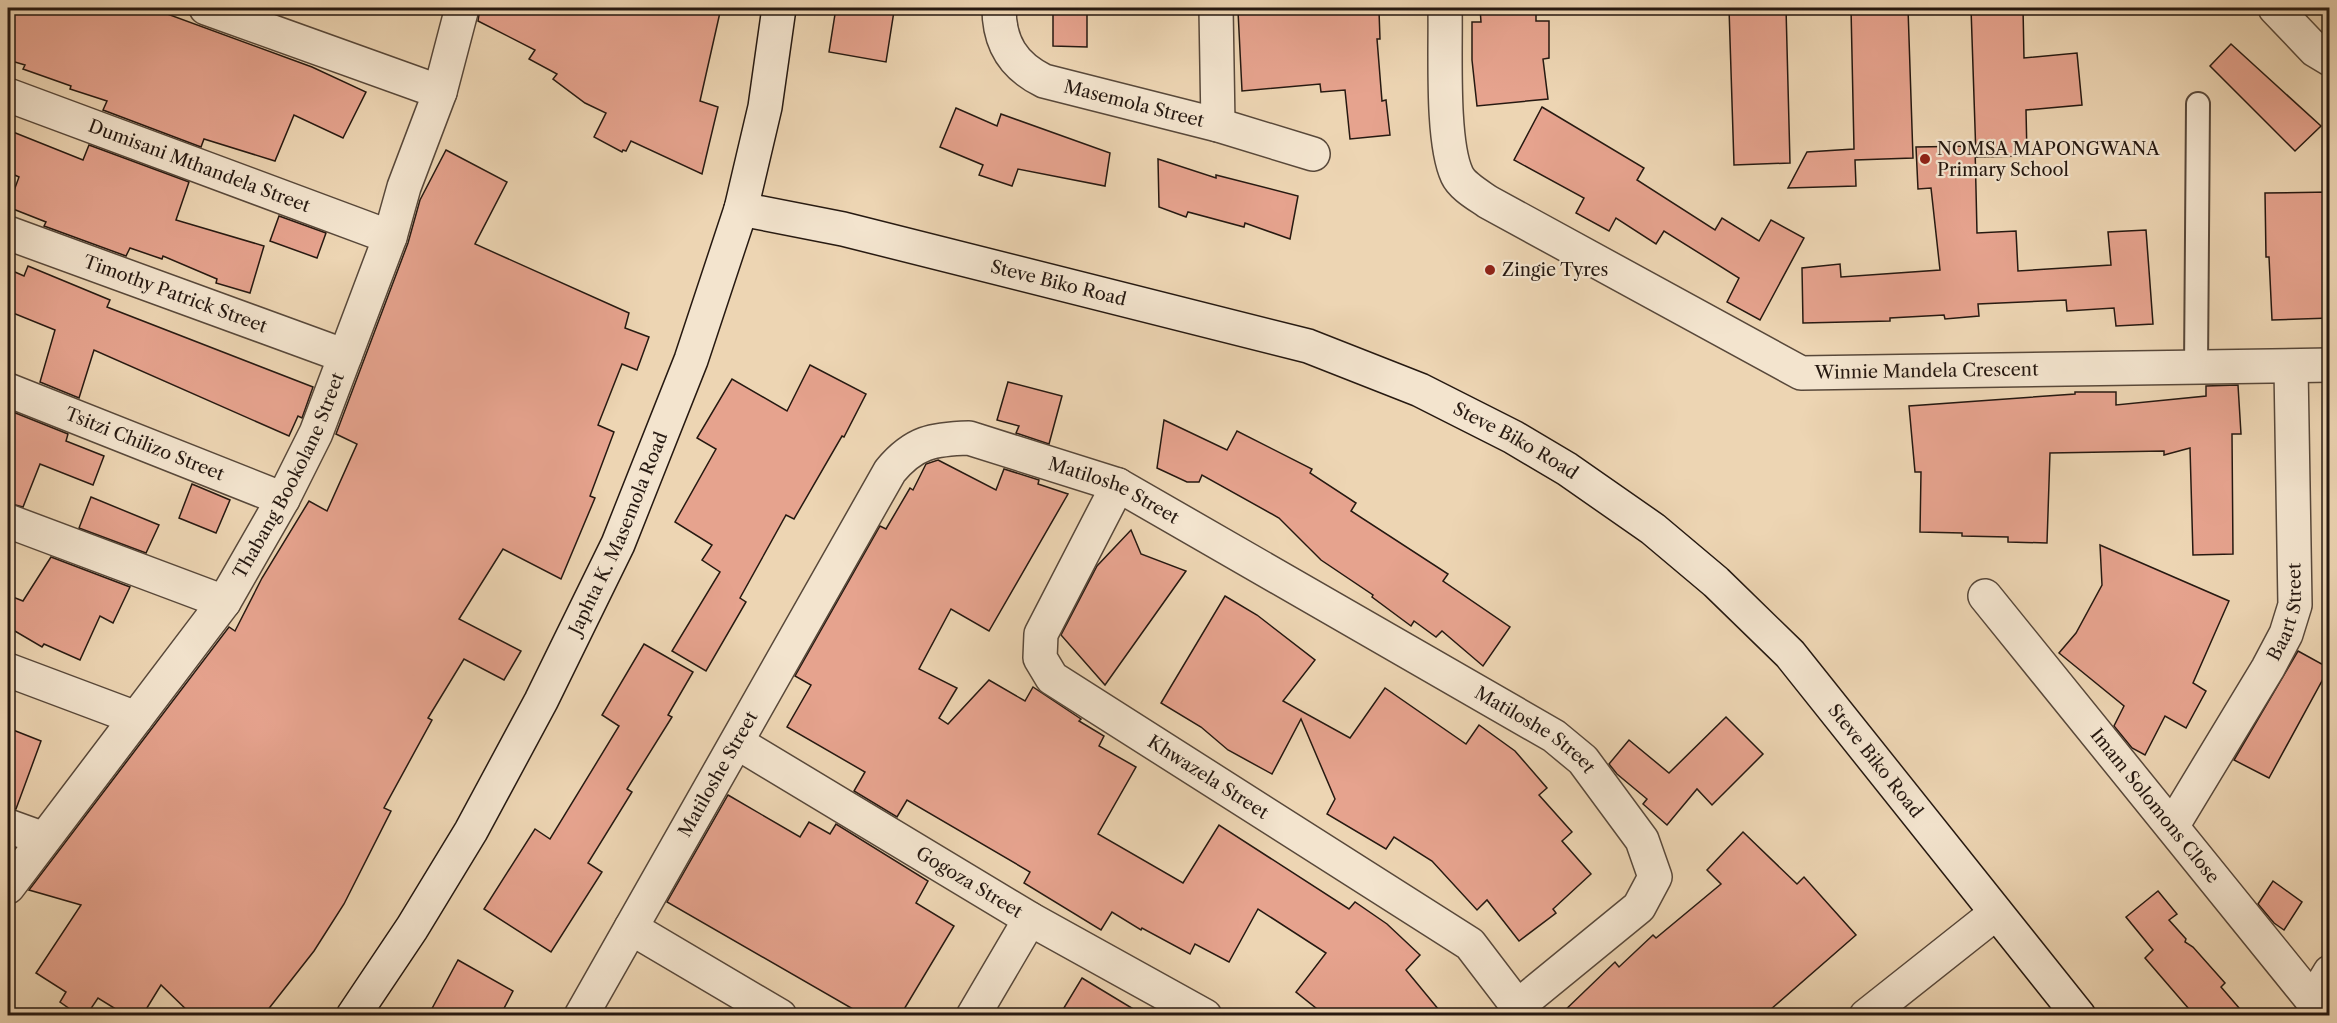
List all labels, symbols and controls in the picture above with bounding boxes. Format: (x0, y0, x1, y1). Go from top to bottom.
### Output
street label: Masemola Street (1061, 75, 1207, 132)
street label: Dumisani Mthandela Street (85, 115, 314, 218)
place label: NOMSA MAPONGWANA Primary School (1937, 138, 2160, 181)
marker: NOMSA MAPONGWANA Primary School (1918, 152, 1932, 166)
street label: Timothy Patrick Street (80, 250, 271, 338)
street label: Steve Biko Road (988, 256, 1129, 311)
place label: Zingie Tyres (1502, 259, 1608, 281)
marker: Zingie Tyres (1483, 263, 1497, 277)
street label: Winnie Mandela Crescent (1813, 358, 2039, 384)
street label: Thabang Bookolane Street (229, 369, 349, 583)
street label: Steve Biko Road (1450, 398, 1582, 484)
street label: Tsitzi Chilizo Street (62, 403, 228, 486)
street label: Japhta K. Masemola Road (563, 429, 672, 641)
street label: Matiloshe Street (1046, 453, 1183, 529)
street label: Baart Street (2263, 562, 2306, 665)
street label: Matiloshe Street (1471, 682, 1600, 778)
street label: Steve Biko Road (1823, 700, 1927, 822)
street label: Matiloshe Street (674, 707, 763, 841)
street label: Imam Solomons Close (2086, 724, 2224, 888)
street label: Khwazela Street (1144, 731, 1273, 824)
street label: Gogoza Street (912, 842, 1027, 923)

